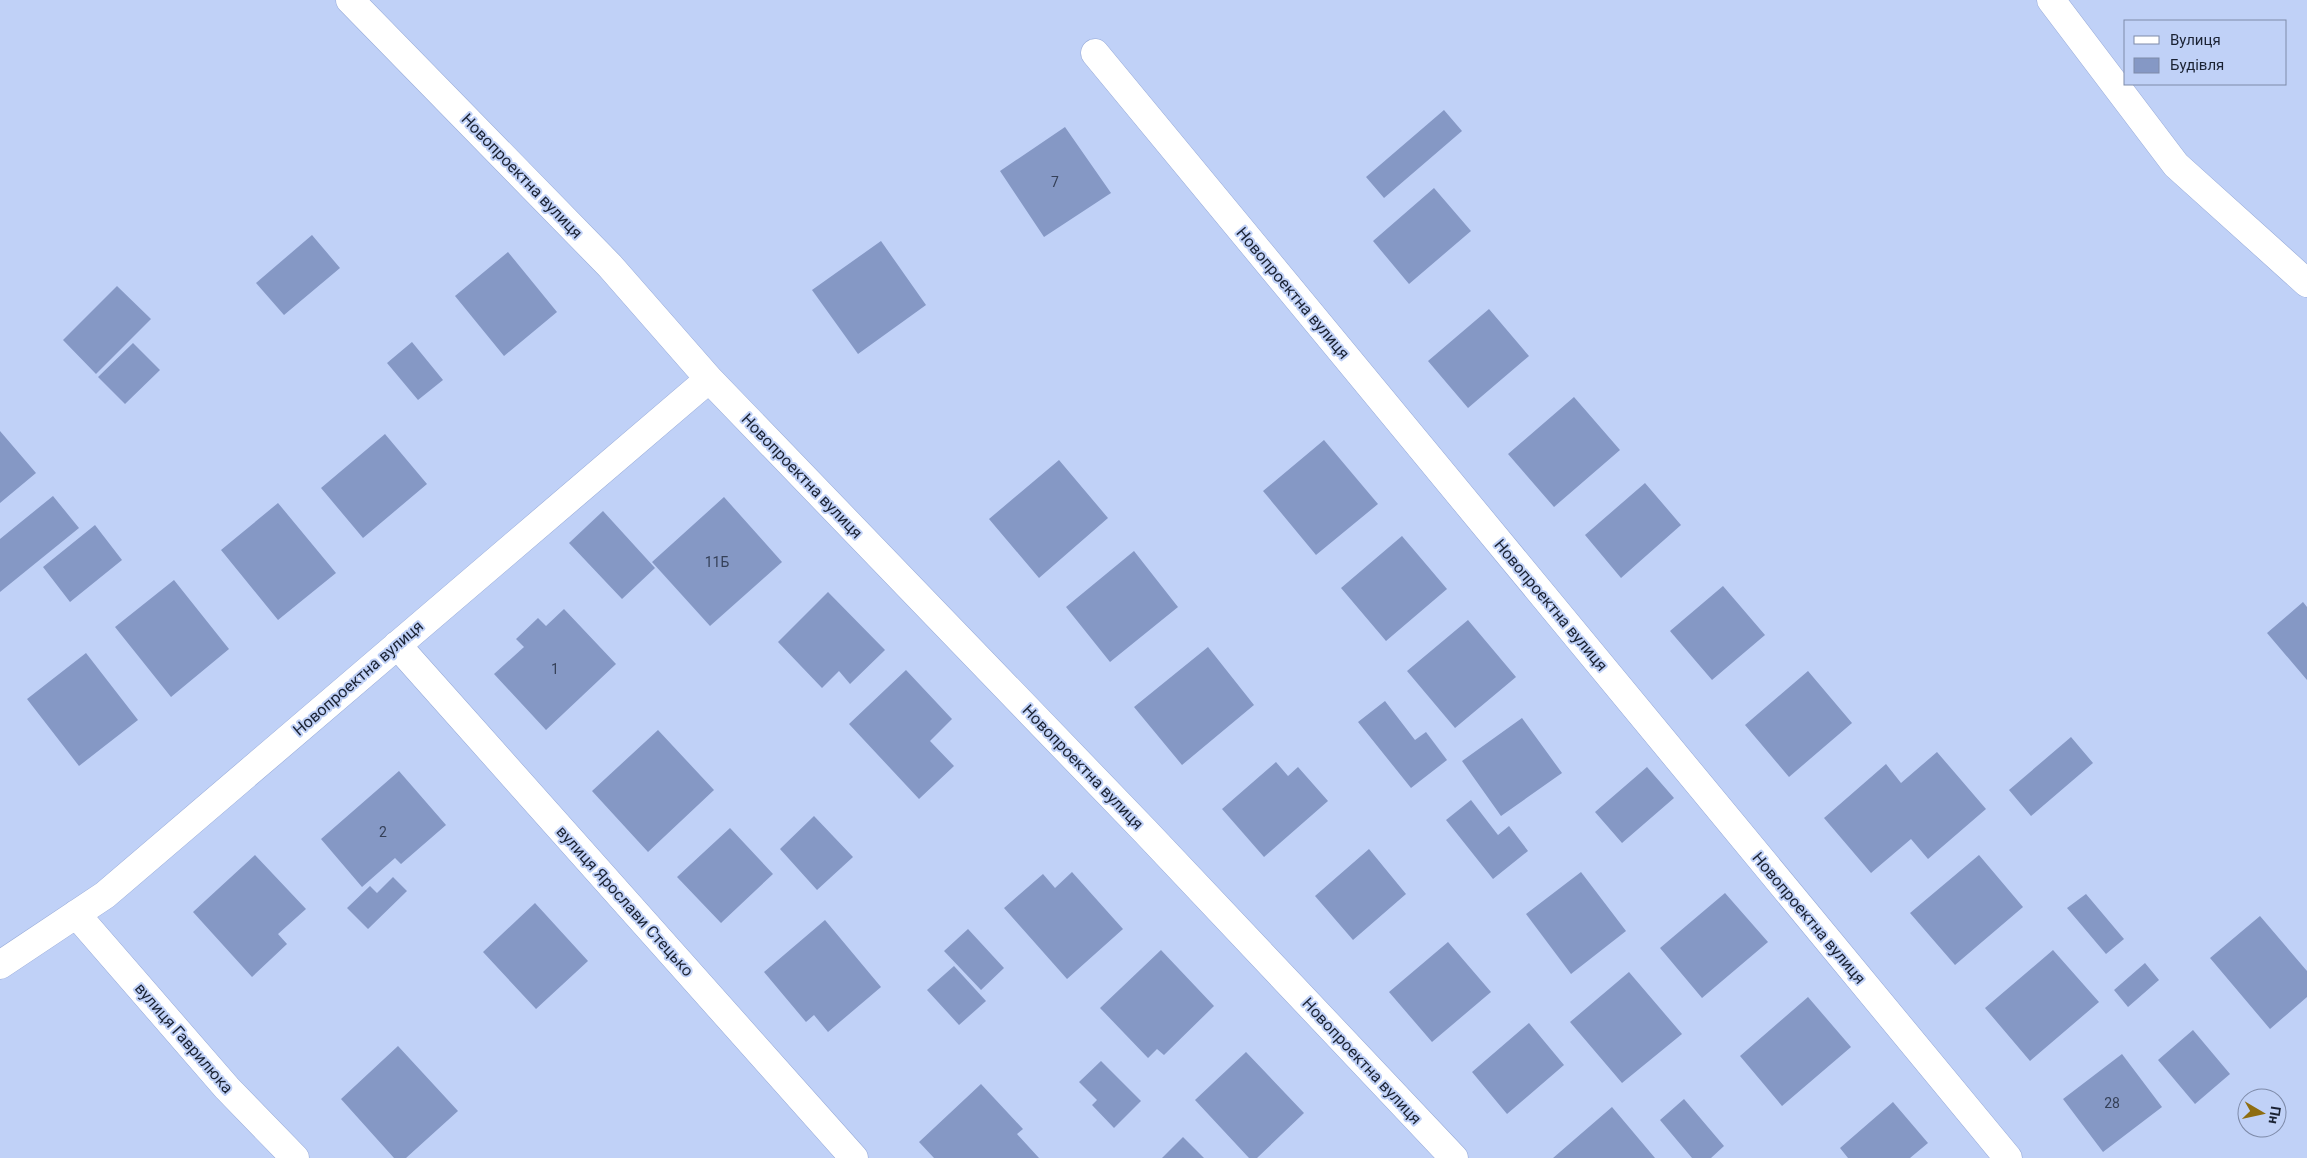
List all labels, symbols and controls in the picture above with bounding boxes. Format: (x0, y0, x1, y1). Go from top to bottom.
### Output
legend (2124, 20, 2287, 85)
text: Вулиця (2170, 31, 2221, 49)
text: Будівля (2170, 56, 2224, 74)
street label: Новопроектна вулиця (457, 110, 587, 242)
house number: 7 (1051, 174, 1059, 190)
street label: Новопроектна вулиця (1232, 223, 1354, 363)
street label: Новопроектна вулиця (737, 410, 867, 542)
street label: Новопроектна вулиця (1490, 535, 1612, 675)
house number: 11Б (705, 554, 729, 570)
street label: Новопроектна вулиця (289, 616, 427, 740)
house number: 1 (551, 661, 559, 677)
street label: Новопроектна вулиця (1018, 701, 1148, 833)
street label: вулиця Ярослави Стецько (552, 822, 698, 980)
house number: 2 (379, 824, 387, 840)
street label: Новопроектна вулиця (1748, 848, 1870, 988)
street label: вулиця Гаврилюка (131, 979, 237, 1097)
street label: Новопроектна вулиця (1298, 994, 1426, 1128)
north arrow (2237, 1088, 2287, 1138)
house number: 28 (2104, 1095, 2120, 1111)
text: Пн (2266, 1105, 2284, 1125)

